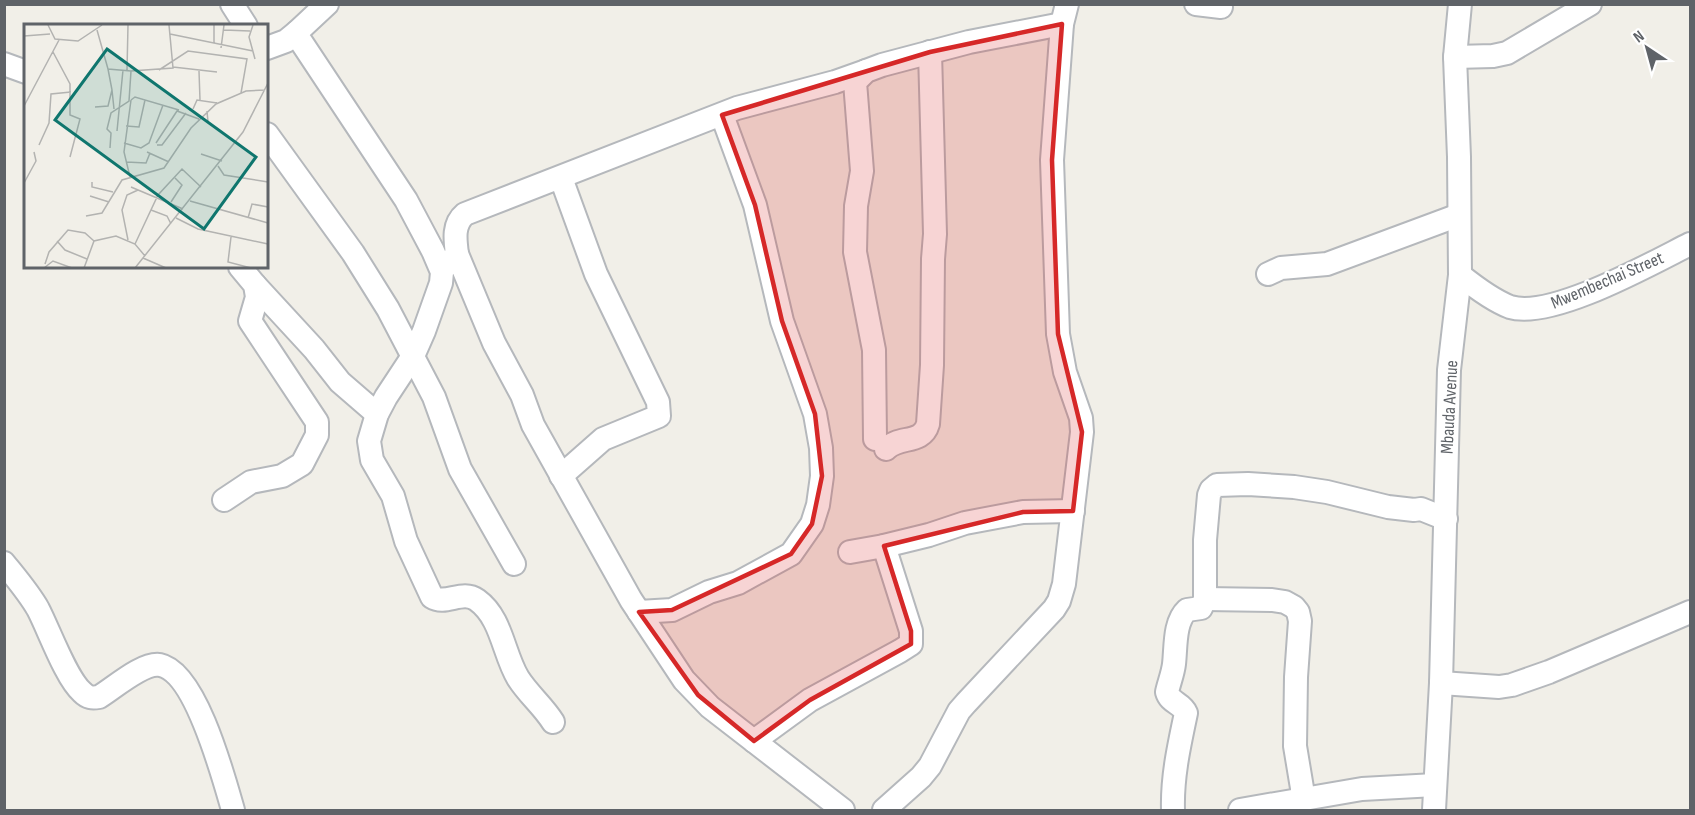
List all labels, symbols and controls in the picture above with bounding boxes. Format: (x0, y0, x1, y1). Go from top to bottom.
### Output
north arrow (1617, 18, 1677, 78)
inset map (24, 24, 268, 268)
text: N (1630, 27, 1648, 47)
street label: Mwembechai Street (1548, 247, 1667, 314)
street label: Mbauda Avenue (1437, 360, 1462, 454)

